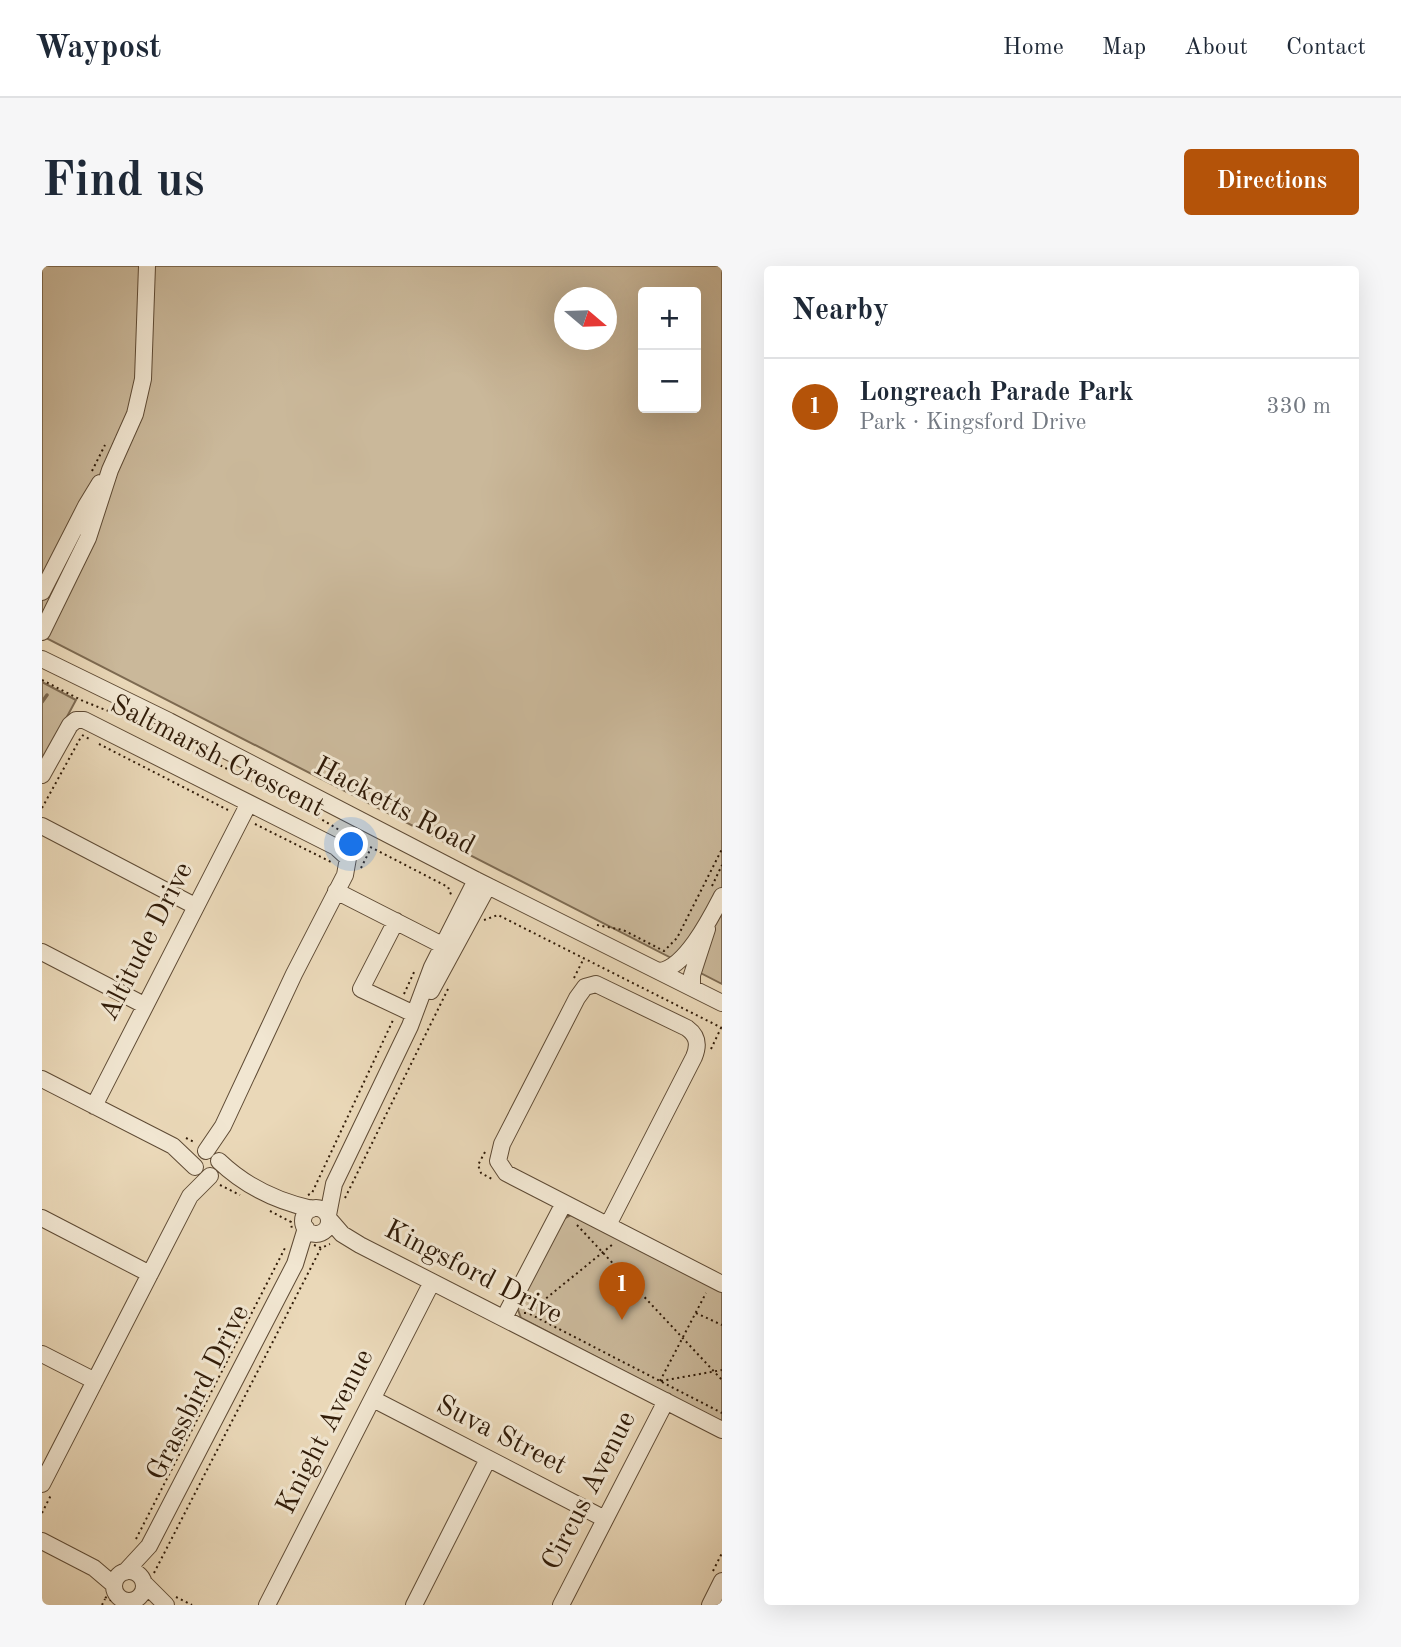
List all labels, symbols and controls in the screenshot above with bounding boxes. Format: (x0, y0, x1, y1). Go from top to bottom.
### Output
text: Waypost (35, 32, 161, 65)
text: Home (1003, 36, 1064, 60)
text: Map (1102, 36, 1146, 60)
text: About (1184, 36, 1248, 60)
text: Contact (1286, 36, 1366, 60)
button: Directions (1184, 149, 1359, 215)
text: Find us (42, 158, 205, 207)
north arrow (554, 287, 617, 350)
map controls (638, 287, 701, 413)
button: + (638, 287, 701, 350)
text: Nearby (792, 296, 889, 326)
button: − (638, 350, 701, 413)
text: Longreach Parade Park (859, 380, 1134, 406)
text: 1 (808, 395, 822, 418)
text: 330 m (1266, 395, 1331, 418)
text: Park · Kingsford Drive (859, 411, 1086, 434)
street label: Saltmarsh Crescent (105, 691, 329, 823)
street label: Hacketts Road (309, 753, 479, 861)
your location (334, 827, 368, 861)
street label: Altitude Drive (95, 858, 199, 1026)
street label: Kingsford Drive (380, 1216, 566, 1330)
pin: 1 (599, 1262, 645, 1320)
street label: Grassbird Drive (143, 1301, 255, 1485)
street label: Knight Avenue (272, 1345, 380, 1519)
street label: Suva Street (431, 1391, 571, 1481)
street label: Circus Avenue (538, 1407, 642, 1575)

